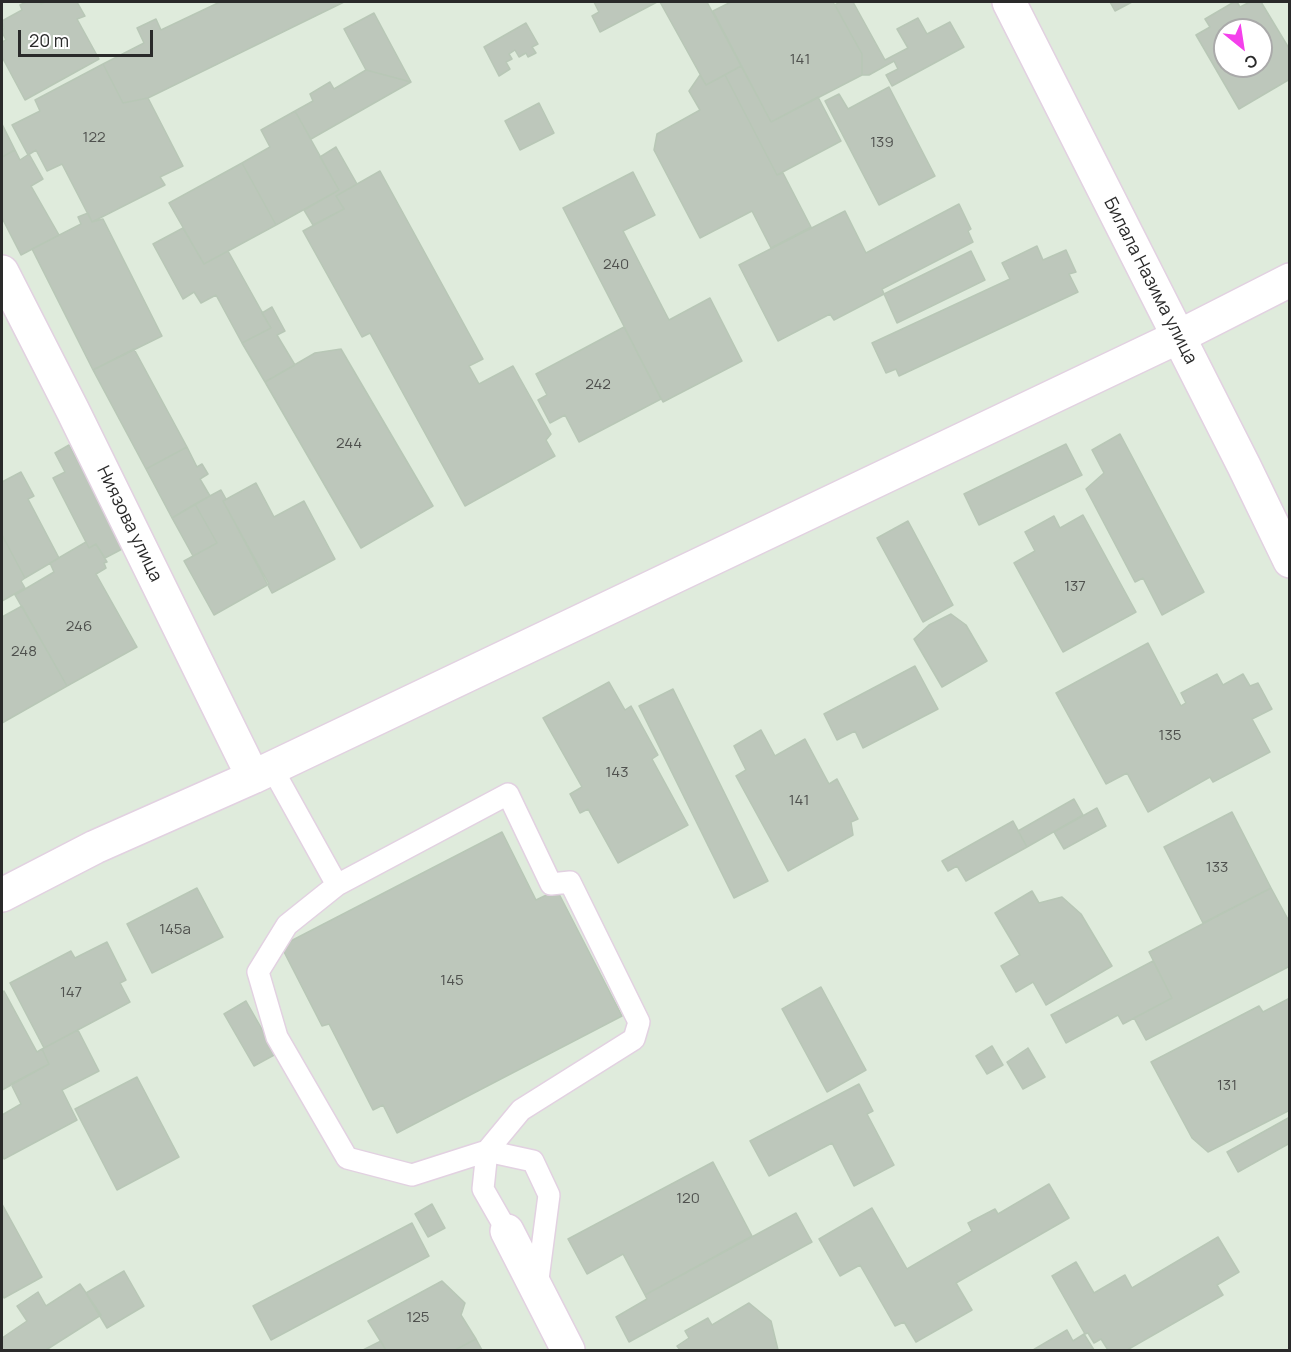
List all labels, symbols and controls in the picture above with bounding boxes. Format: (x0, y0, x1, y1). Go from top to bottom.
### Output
scale bar (21, 18, 156, 56)
north arrow (1213, 18, 1273, 78)
text: 20 m (29, 28, 69, 52)
text: С (1240, 49, 1262, 74)
house number: 141 (790, 51, 810, 69)
house number: 122 (83, 129, 105, 147)
house number: 139 (870, 134, 894, 152)
street label: Билала Назима улица (1099, 194, 1201, 368)
house number: 240 (603, 256, 629, 274)
house number: 242 (585, 376, 611, 394)
house number: 244 (336, 435, 362, 453)
street label: Ниязова улица (92, 462, 166, 586)
house number: 137 (1064, 578, 1086, 596)
house number: 246 (66, 618, 92, 636)
house number: 248 (11, 643, 37, 661)
house number: 135 (1159, 727, 1181, 745)
house number: 143 (606, 764, 628, 782)
house number: 141 (789, 792, 809, 810)
house number: 133 (1206, 859, 1228, 877)
house number: 145а (159, 921, 191, 939)
house number: 145 (440, 972, 464, 990)
house number: 147 (60, 984, 82, 1002)
house number: 131 (1217, 1077, 1237, 1095)
house number: 120 (676, 1190, 700, 1208)
house number: 125 (406, 1309, 430, 1327)

